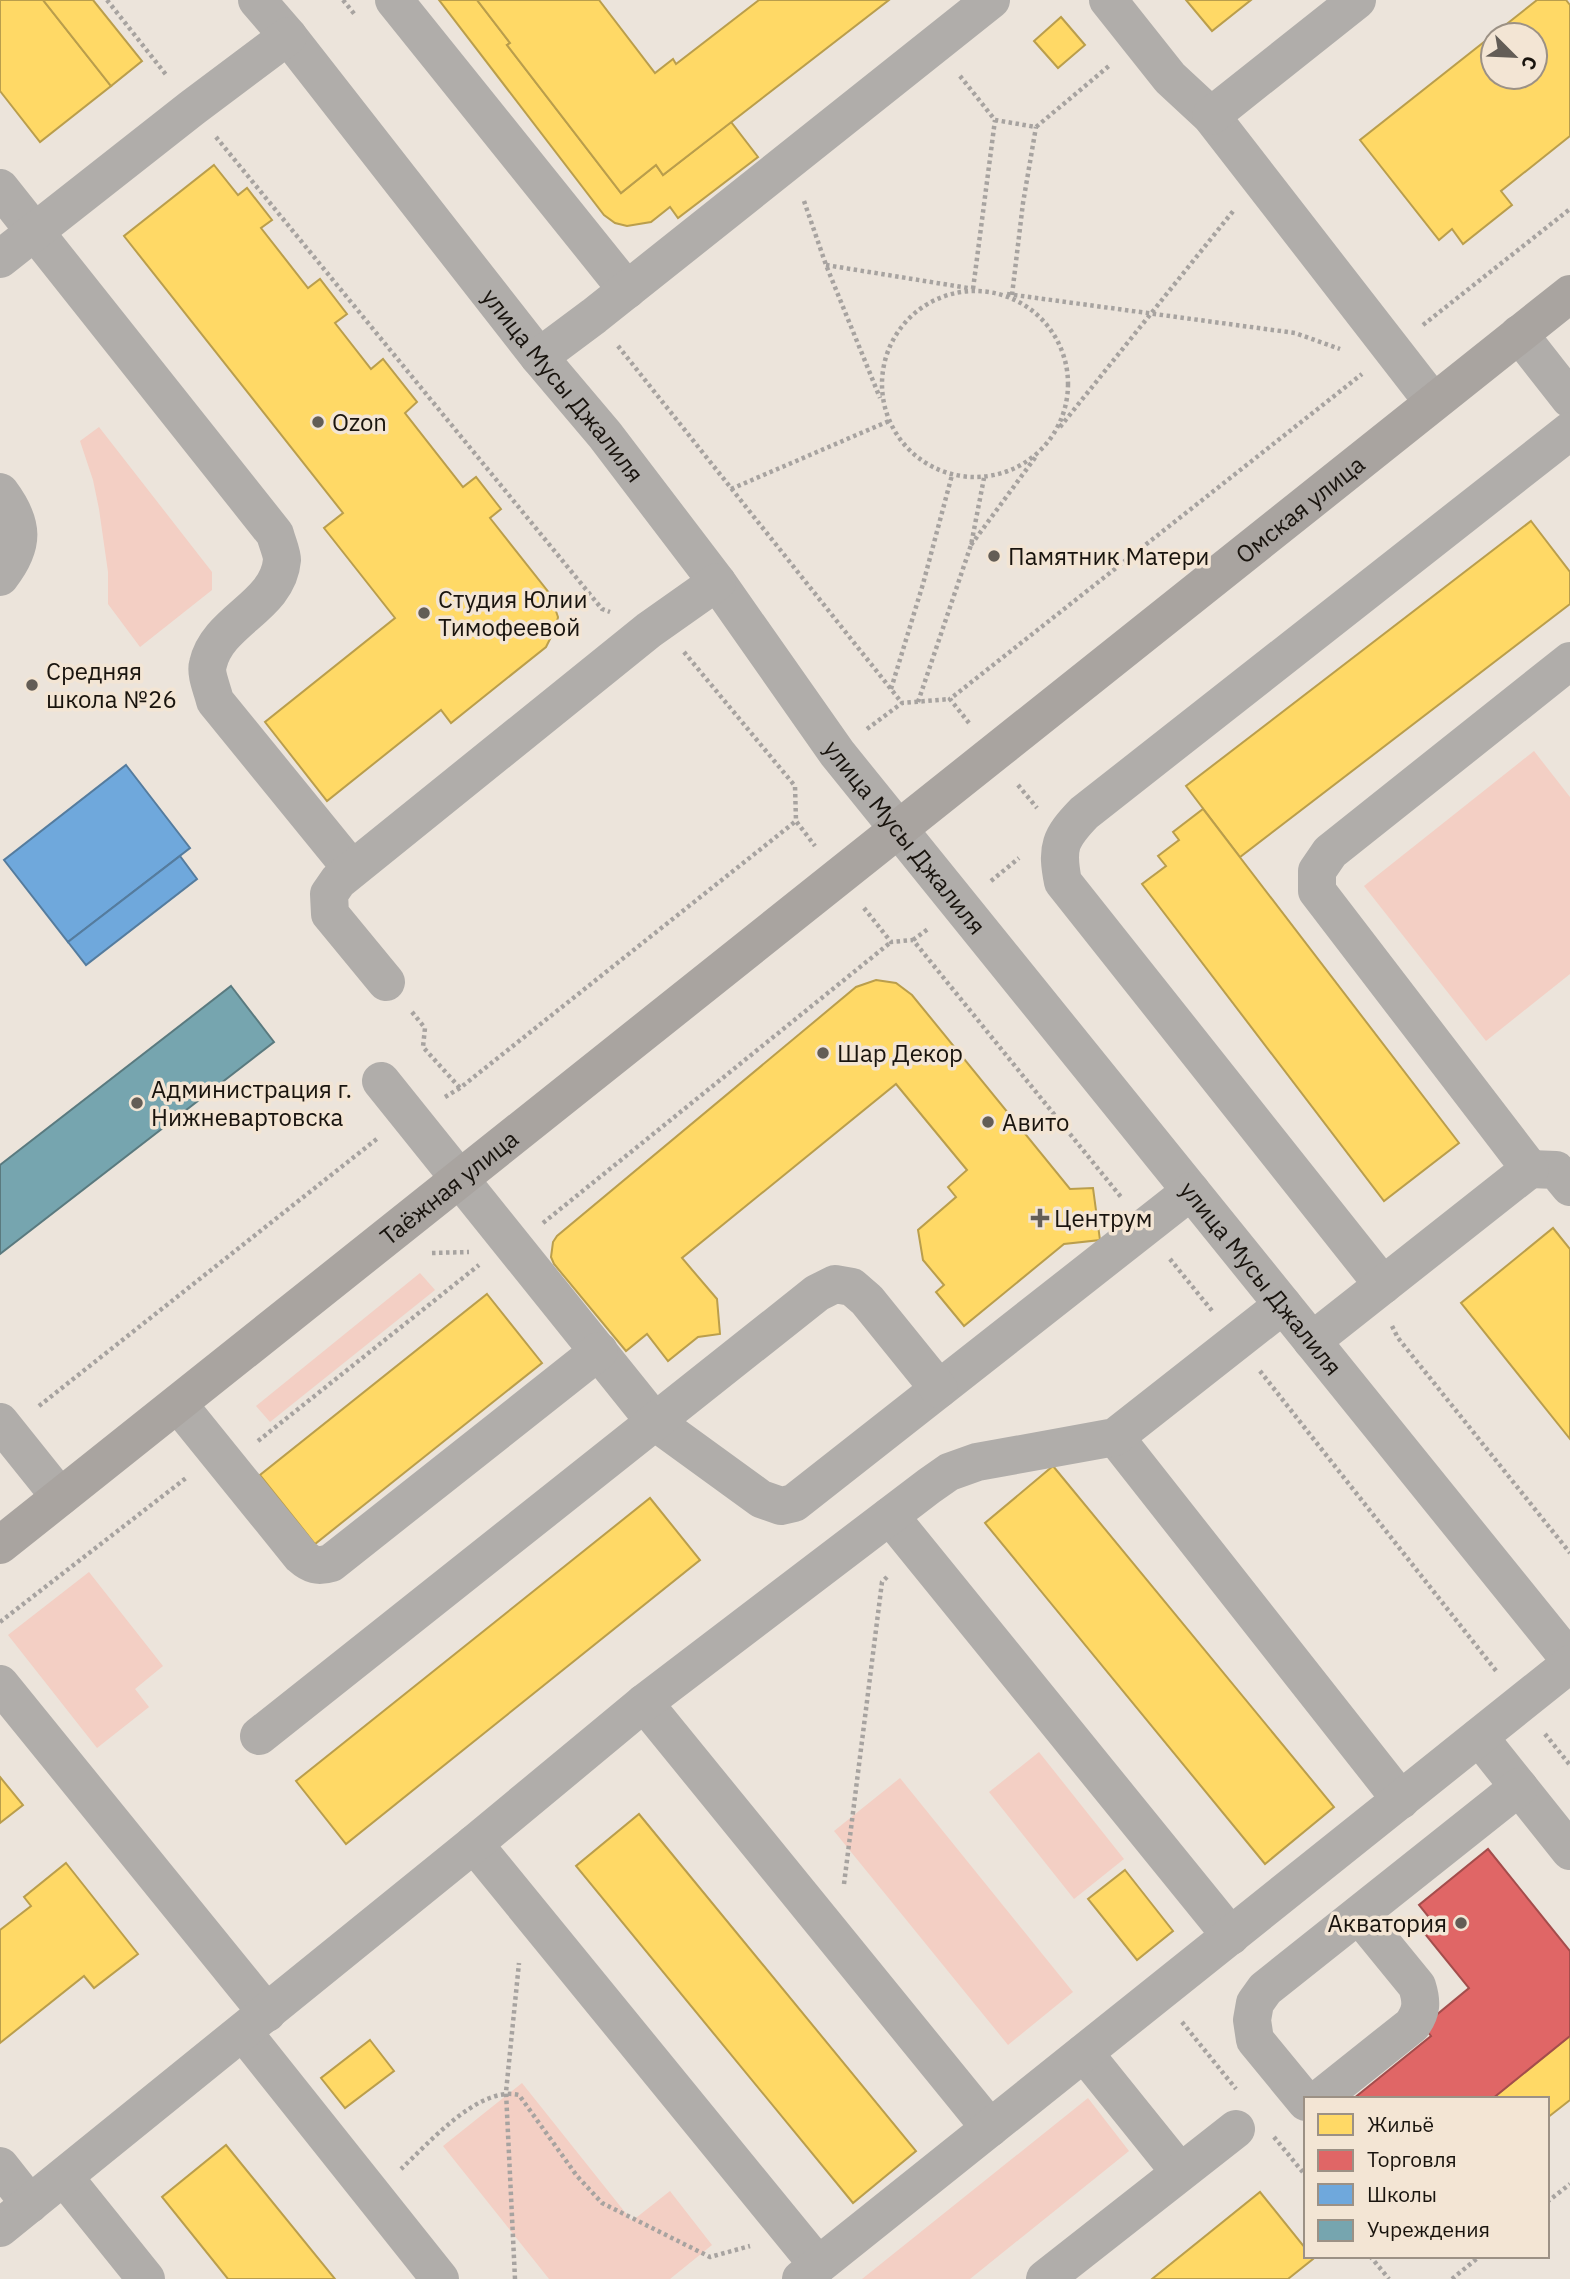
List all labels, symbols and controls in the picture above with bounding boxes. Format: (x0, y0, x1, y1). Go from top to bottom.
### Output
north arrow (1479, 21, 1549, 91)
text: С (1516, 52, 1543, 73)
street label: улица Мусы Джалиля (475, 281, 651, 489)
place label: Ozon (332, 406, 387, 438)
marker: Ozon (310, 414, 326, 430)
street label: Омская улица (1229, 448, 1371, 571)
place label: Памятник Матери (1008, 540, 1209, 572)
marker: Памятник Матери (986, 548, 1002, 564)
place label: Студия Юлии Тимофеевой (438, 583, 588, 643)
marker: Студия Юлии Тимофеевой (416, 605, 432, 621)
place label: Средняя школа №26 (46, 655, 177, 715)
marker: Средняя школа №26 (24, 677, 40, 693)
street label: улица Мусы Джалиля (817, 734, 993, 941)
place label: Шар Декор (837, 1037, 963, 1069)
marker: Шар Декор (815, 1045, 831, 1061)
place label: Администрация г. Нижневартовска (151, 1073, 352, 1133)
marker: Администрация г. Нижневартовска (129, 1095, 145, 1111)
place label: Авито (1002, 1106, 1069, 1138)
marker: Авито (980, 1114, 996, 1130)
street label: Таёжная улица (373, 1122, 525, 1252)
street label: улица Мусы Джалиля (1173, 1174, 1350, 1382)
place label: Центрум (1054, 1202, 1153, 1234)
marker: Центрум (1032, 1210, 1048, 1226)
place label: Акватория (1327, 1907, 1447, 1939)
marker: Акватория (1453, 1915, 1469, 1931)
legend (1304, 2097, 1549, 2258)
text: Жильё (1367, 2110, 1434, 2138)
text: Торговля (1367, 2145, 1457, 2173)
text: Школы (1367, 2180, 1437, 2208)
text: Учреждения (1367, 2215, 1490, 2243)

